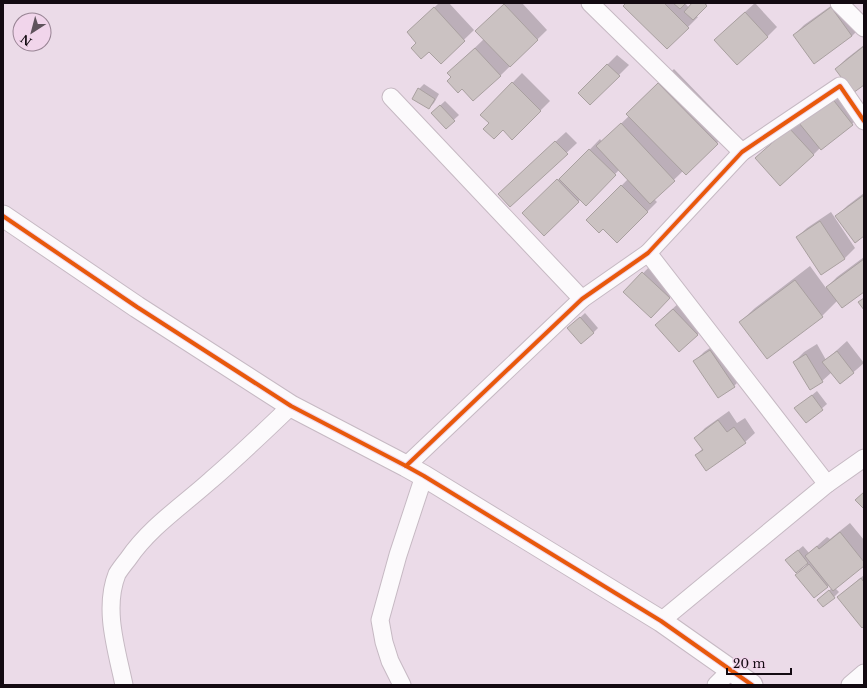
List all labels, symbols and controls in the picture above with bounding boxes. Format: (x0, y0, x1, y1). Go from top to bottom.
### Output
north arrow (12, 12, 52, 52)
text: N (17, 31, 34, 49)
scale bar (727, 650, 791, 676)
text: 20 m (733, 656, 765, 671)

